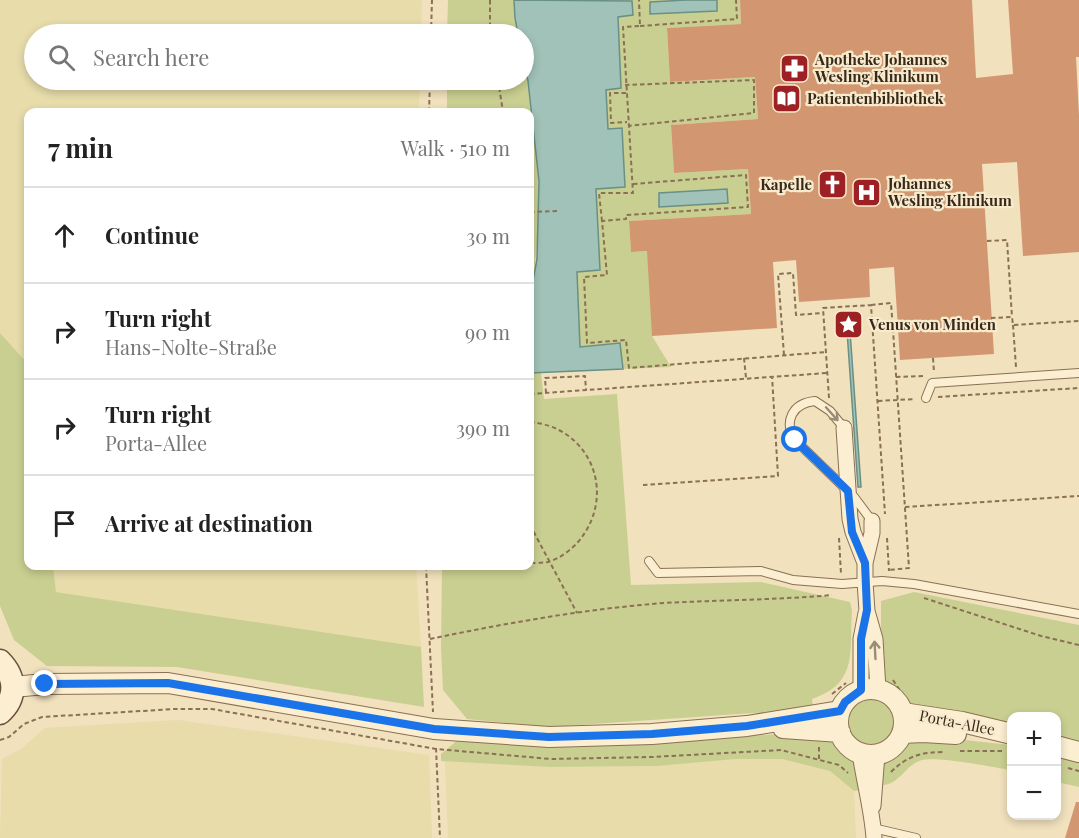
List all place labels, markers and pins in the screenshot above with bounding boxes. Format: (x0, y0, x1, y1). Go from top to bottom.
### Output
place label: Apotheke Johannes Wesling Klinikum (814, 49, 947, 86)
pharmacy icon: Apotheke Johannes Wesling Klinikum (778, 53, 810, 85)
library icon: Patientenbibliothek (770, 83, 802, 115)
place label: Patientenbibliothek (807, 88, 944, 108)
church icon: Kapelle (817, 169, 849, 201)
place label: Johannes Wesling Klinikum (887, 173, 1012, 210)
place label: Kapelle (760, 174, 812, 194)
hospital icon: Johannes Wesling Klinikum (851, 177, 883, 209)
place icon: Venus von Minden (832, 309, 864, 341)
place label: Venus von Minden (868, 314, 997, 334)

